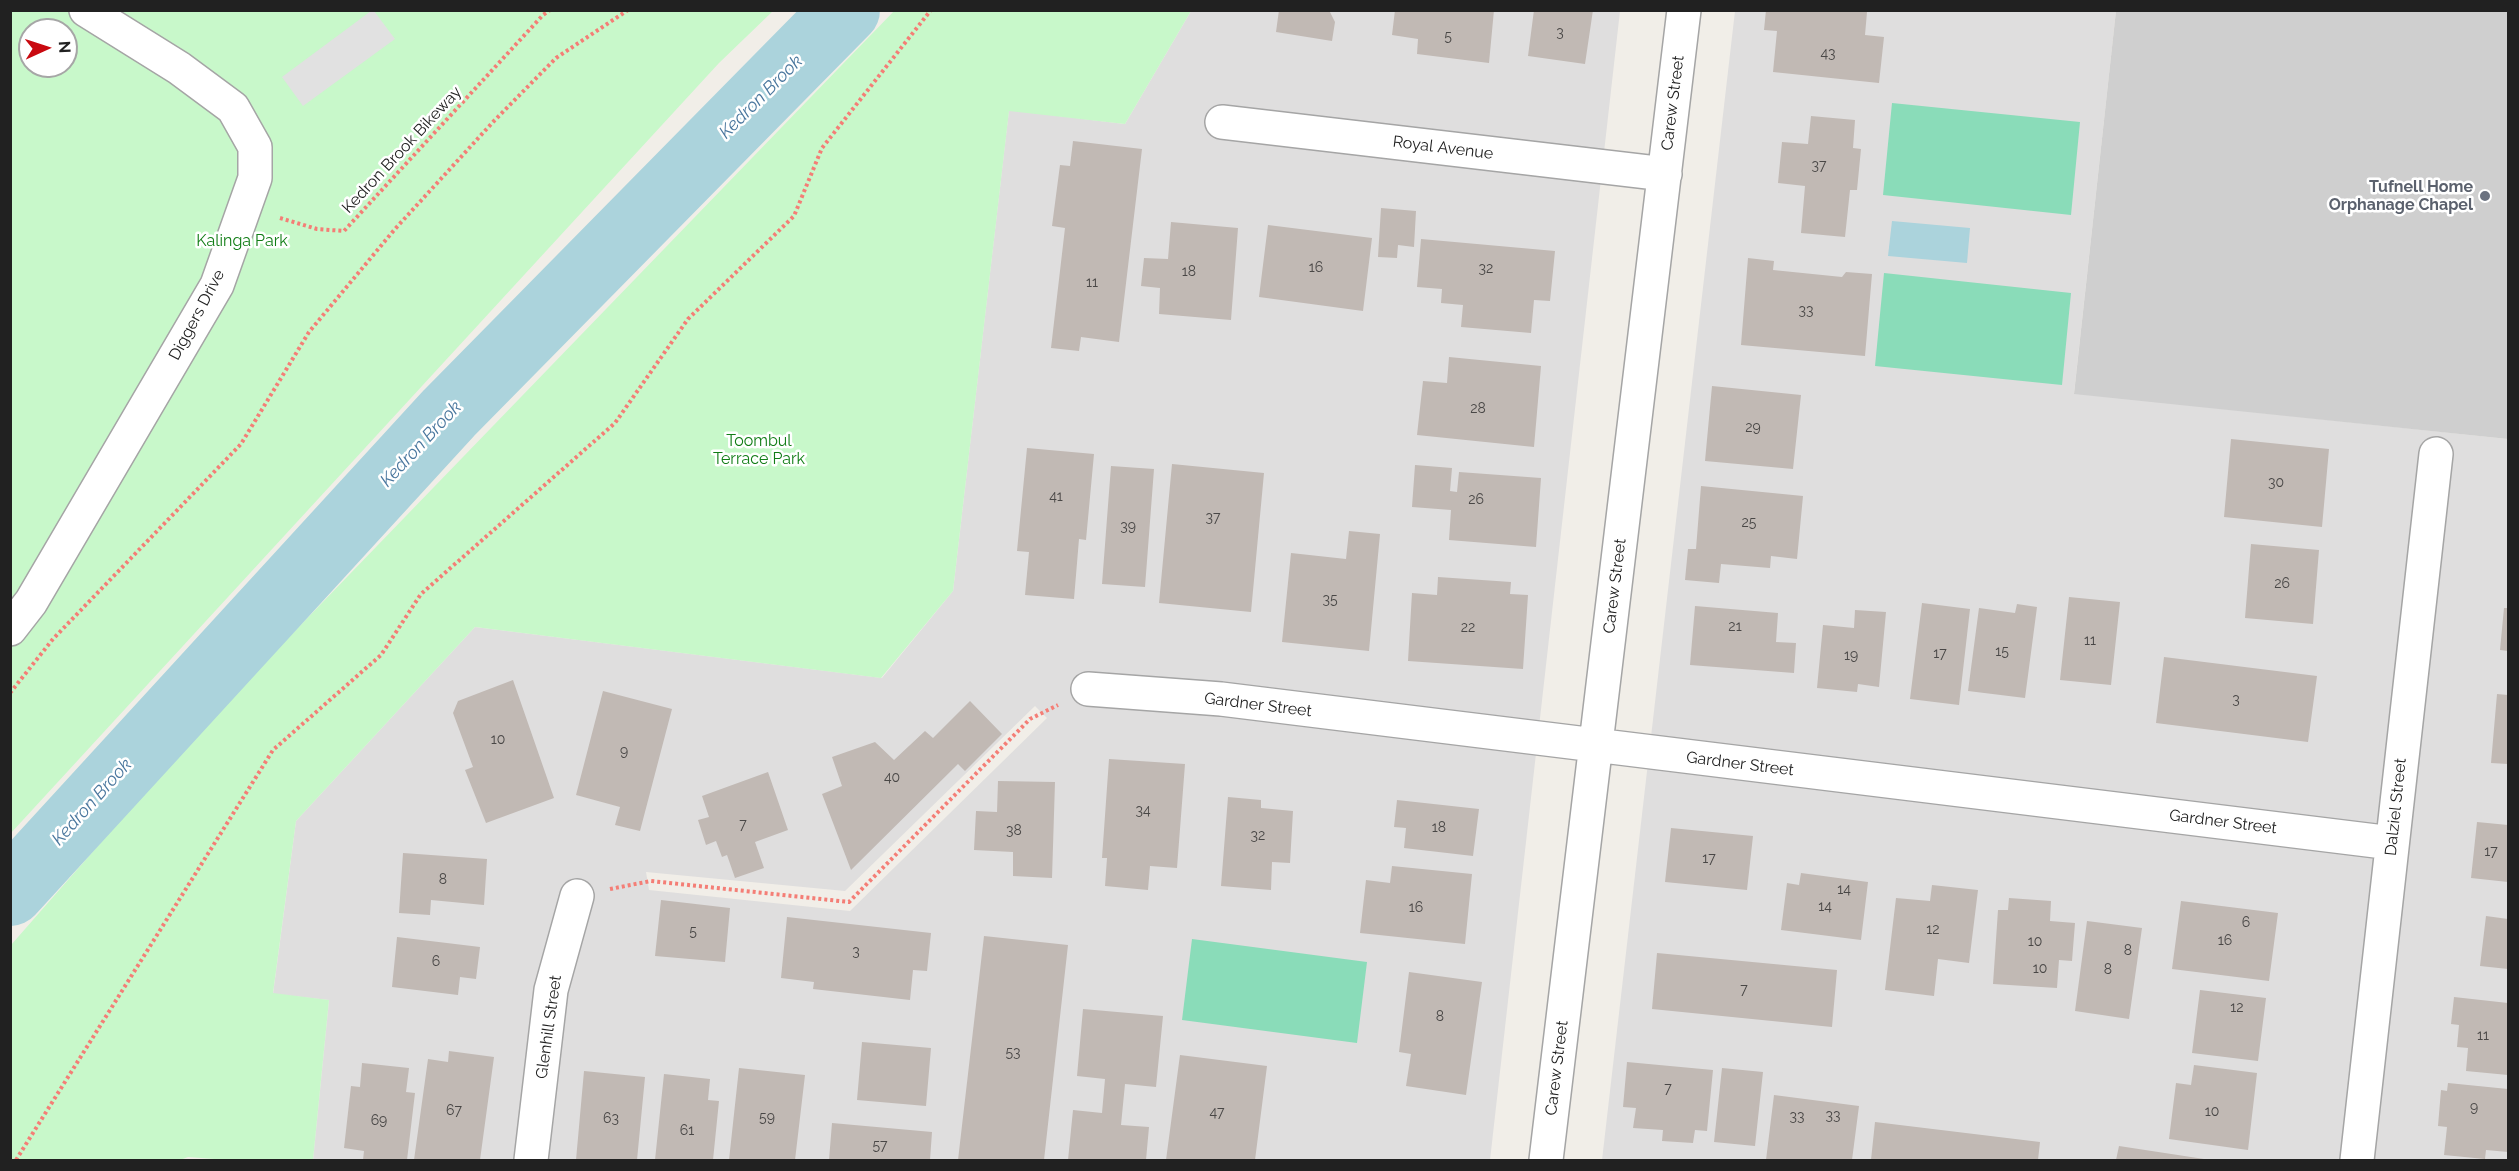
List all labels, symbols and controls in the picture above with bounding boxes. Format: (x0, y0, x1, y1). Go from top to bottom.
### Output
north arrow (18, 18, 78, 78)
house number: 3 (1556, 25, 1564, 41)
house number: 5 (1444, 29, 1452, 45)
text: N (55, 41, 74, 54)
house number: 43 (1820, 46, 1836, 62)
water label: Kedron Brook (715, 51, 807, 143)
street label: Carew Street (1658, 54, 1688, 152)
street label: Kedron Brook Bikeway (338, 83, 466, 217)
street label: Royal Avenue (1392, 132, 1494, 164)
house number: 37 (1812, 158, 1826, 174)
place label: Tufnell Home Orphanage Chapel (2329, 177, 2473, 215)
marker: Tufnell Home Orphanage Chapel (2478, 189, 2492, 203)
park label: Kalinga Park (196, 231, 288, 251)
house number: 16 (1309, 260, 1323, 276)
house number: 32 (1479, 261, 1493, 277)
house number: 18 (1182, 264, 1196, 280)
street label: Diggers Drive (165, 266, 229, 364)
house number: 11 (1086, 275, 1098, 291)
house number: 33 (1799, 303, 1813, 319)
water label: Kedron Brook (376, 397, 466, 491)
house number: 28 (1470, 401, 1486, 417)
house number: 29 (1745, 420, 1761, 436)
park label: Toombul Terrace Park (713, 431, 805, 469)
house number: 30 (2268, 475, 2284, 491)
house number: 41 (1049, 489, 1063, 505)
house number: 26 (1468, 492, 1484, 508)
house number: 37 (1206, 510, 1220, 526)
house number: 25 (1742, 515, 1756, 531)
house number: 39 (1120, 519, 1136, 535)
street label: Carew Street (1600, 537, 1630, 635)
house number: 26 (2274, 576, 2290, 592)
house number: 35 (1322, 592, 1338, 608)
house number: 21 (1728, 619, 1742, 635)
house number: 22 (1461, 620, 1475, 636)
house number: 11 (2084, 633, 2096, 649)
house number: 15 (1995, 644, 2009, 660)
house number: 17 (1933, 646, 1947, 662)
house number: 19 (1844, 648, 1858, 664)
street label: Gardner Street (1203, 689, 1313, 721)
house number: 3 (2232, 692, 2240, 708)
house number: 10 (491, 732, 505, 748)
house number: 9 (620, 744, 628, 760)
street label: Gardner Street (1685, 748, 1795, 780)
water label: Kedron Brook (47, 754, 137, 850)
street label: Dalziel Street (2381, 757, 2411, 857)
house number: 40 (884, 770, 900, 786)
house number: 34 (1135, 803, 1151, 819)
street label: Gardner Street (2168, 806, 2278, 838)
house number: 7 (739, 817, 747, 833)
house number: 18 (1432, 820, 1446, 836)
house number: 38 (1006, 823, 1022, 839)
house number: 32 (1251, 828, 1265, 844)
house number: 17 (2484, 844, 2498, 860)
house number: 17 (1702, 851, 1716, 867)
house number: 8 (439, 872, 447, 888)
house number: 14 (1837, 882, 1851, 898)
house number: 14 (1818, 899, 1832, 915)
house number: 16 (1409, 900, 1423, 916)
house number: 6 (2242, 915, 2250, 931)
house number: 12 (1926, 922, 1940, 938)
house number: 5 (689, 924, 697, 940)
house number: 16 (2218, 933, 2232, 949)
house number: 10 (2028, 934, 2042, 950)
house number: 8 (2124, 943, 2132, 959)
house number: 3 (852, 944, 860, 960)
house number: 6 (432, 954, 440, 970)
house number: 10 (2033, 961, 2047, 977)
house number: 8 (2104, 962, 2112, 978)
street label: Glenhill Street (532, 974, 566, 1080)
house number: 7 (1740, 982, 1748, 998)
house number: 12 (2230, 1000, 2244, 1016)
house number: 8 (1436, 1009, 1444, 1025)
street label: Carew Street (1542, 1019, 1572, 1117)
house number: 11 (2477, 1028, 2489, 1044)
house number: 53 (1005, 1045, 1021, 1061)
house number: 7 (1664, 1081, 1672, 1097)
house number: 9 (2470, 1100, 2478, 1116)
house number: 67 (446, 1103, 462, 1119)
house number: 10 (2205, 1104, 2219, 1120)
house number: 47 (1209, 1105, 1225, 1121)
house number: 33 (1826, 1108, 1840, 1124)
house number: 33 (1790, 1109, 1804, 1125)
house number: 59 (759, 1110, 775, 1126)
house number: 63 (603, 1111, 619, 1127)
house number: 69 (371, 1113, 387, 1129)
house number: 61 (680, 1123, 694, 1139)
house number: 57 (872, 1138, 888, 1154)

